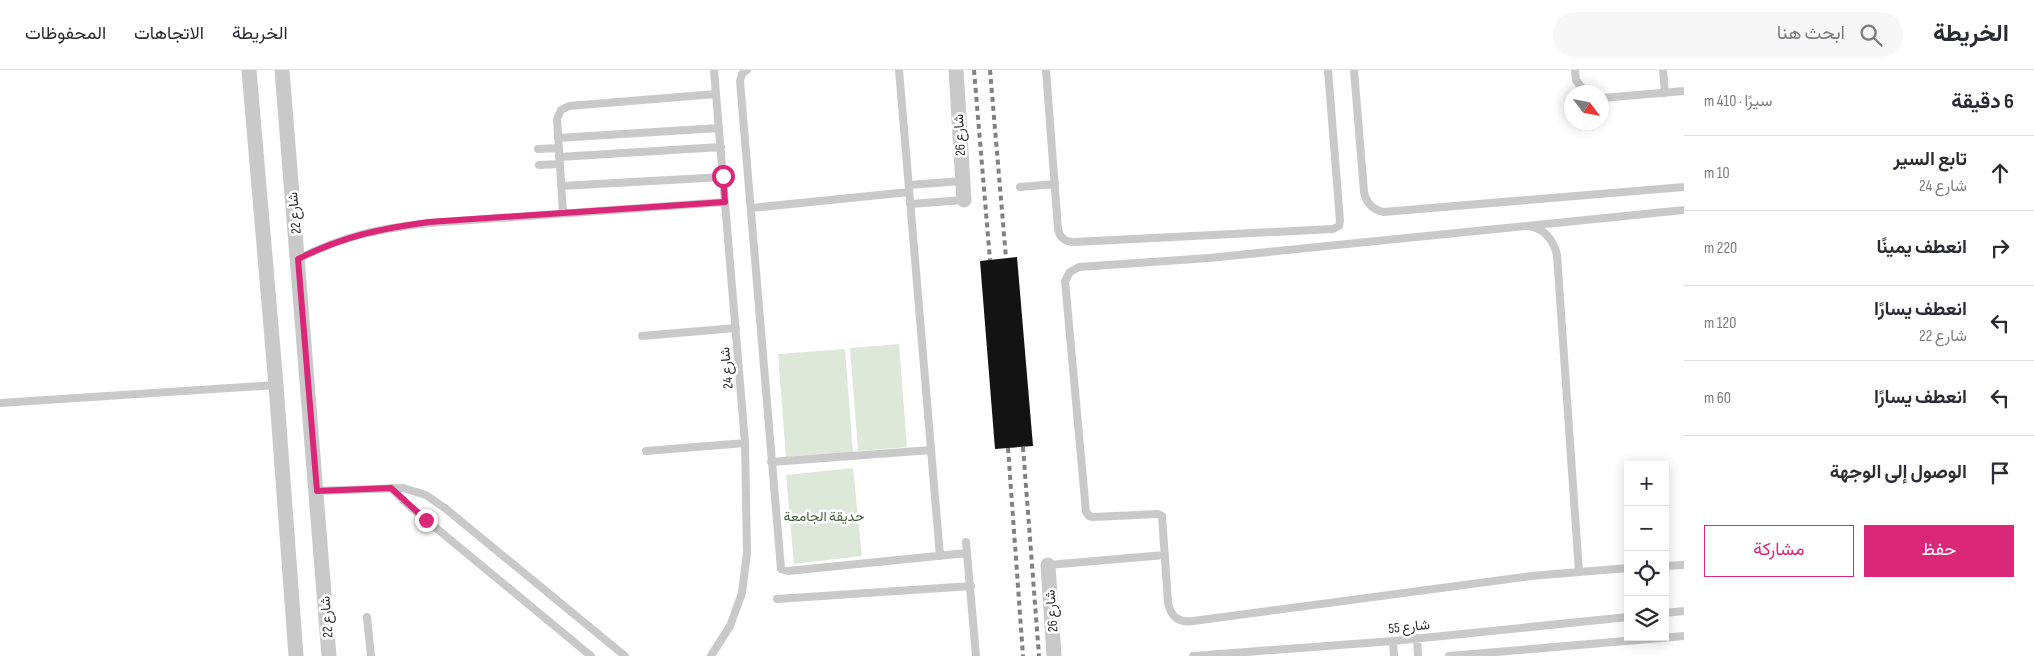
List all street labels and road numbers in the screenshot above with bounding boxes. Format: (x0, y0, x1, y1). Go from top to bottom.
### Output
street label: شارع 26 (950, 113, 971, 157)
street label: شارع 22 (284, 191, 307, 235)
street label: شارع 24 (716, 346, 739, 390)
street label: شارع 26 (1042, 589, 1063, 633)
street label: شارع 22 (317, 595, 338, 638)
street label: شارع 55 (1387, 616, 1431, 639)

